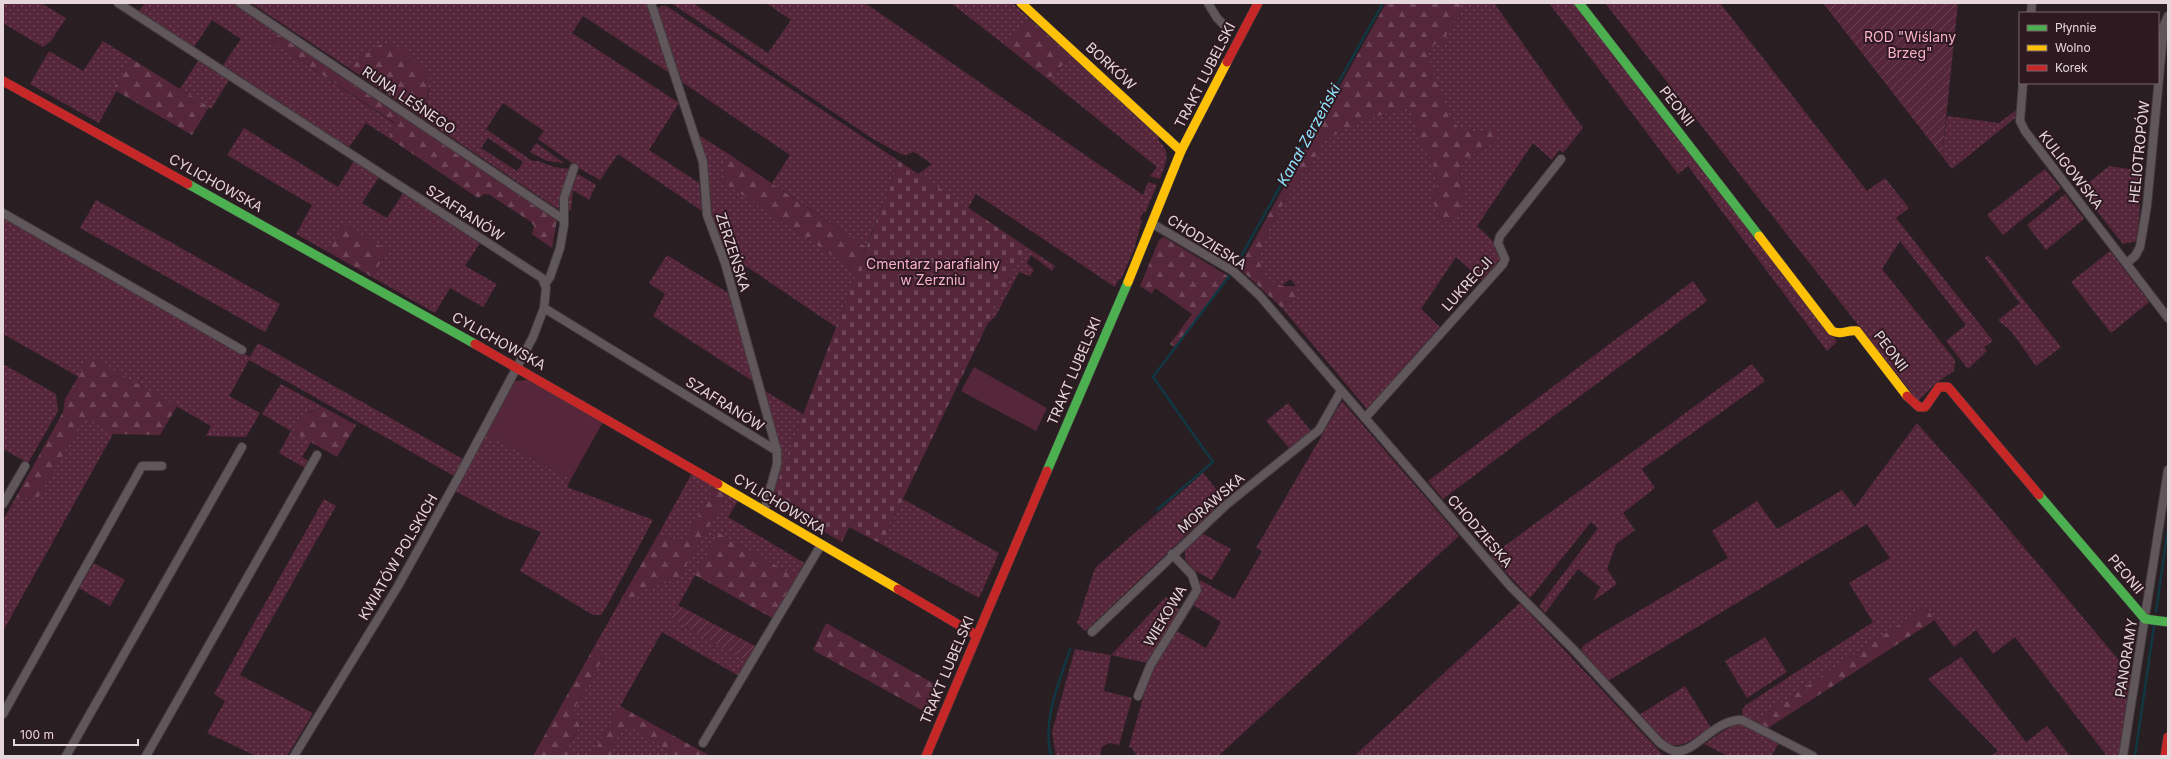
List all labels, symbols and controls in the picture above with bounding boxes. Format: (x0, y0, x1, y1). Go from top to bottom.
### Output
legend (2019, 12, 2159, 84)
street label: TRAKT LUBELSKI (1171, 19, 1238, 130)
text: Płynnie (2055, 20, 2096, 35)
park label: ROD "Wiślany Brzeg" (1864, 28, 1956, 61)
street label: BORKÓW (1083, 38, 1140, 93)
text: Wolno (2055, 40, 2091, 55)
text: Korek (2055, 60, 2088, 75)
street label: RUNA LEŚNEGO (359, 62, 459, 137)
water label: Kanał Zerzeński (1273, 80, 1345, 189)
street label: PEONII (1656, 82, 1698, 129)
street label: HELIOTROPÓW (2125, 100, 2152, 204)
street label: KULIGOWSKA (2036, 127, 2107, 212)
street label: CYLICHOWSKA (166, 150, 266, 216)
street label: SZAFRANÓW (423, 181, 508, 244)
street label: ZERZEŃSKA (713, 210, 754, 294)
street label: CHODZIESKA (1164, 210, 1250, 273)
street label: LUKRECJI (1438, 253, 1495, 314)
park label: Cmentarz parafialny w Zerzniu (866, 255, 1000, 288)
street label: CYLICHOWSKA (449, 308, 549, 374)
street label: TRAKT LUBELSKI (1043, 314, 1104, 428)
street label: PEONII (1871, 327, 1912, 374)
street label: SZAFRANÓW (683, 373, 768, 435)
street label: CYLICHOWSKA (731, 469, 830, 538)
street label: MORAWSKA (1174, 469, 1248, 536)
street label: KWIATÓW POLSKICH (354, 491, 441, 623)
street label: CHODZIESKA (1444, 491, 1517, 571)
street label: PEONII (2105, 551, 2148, 597)
street label: WIEKOWA (1140, 582, 1190, 649)
street label: TRAKT LUBELSKI (916, 613, 977, 727)
street label: PANORAMY (2111, 617, 2140, 699)
scale bar (14, 721, 138, 747)
text: 100 m (20, 727, 54, 742)

